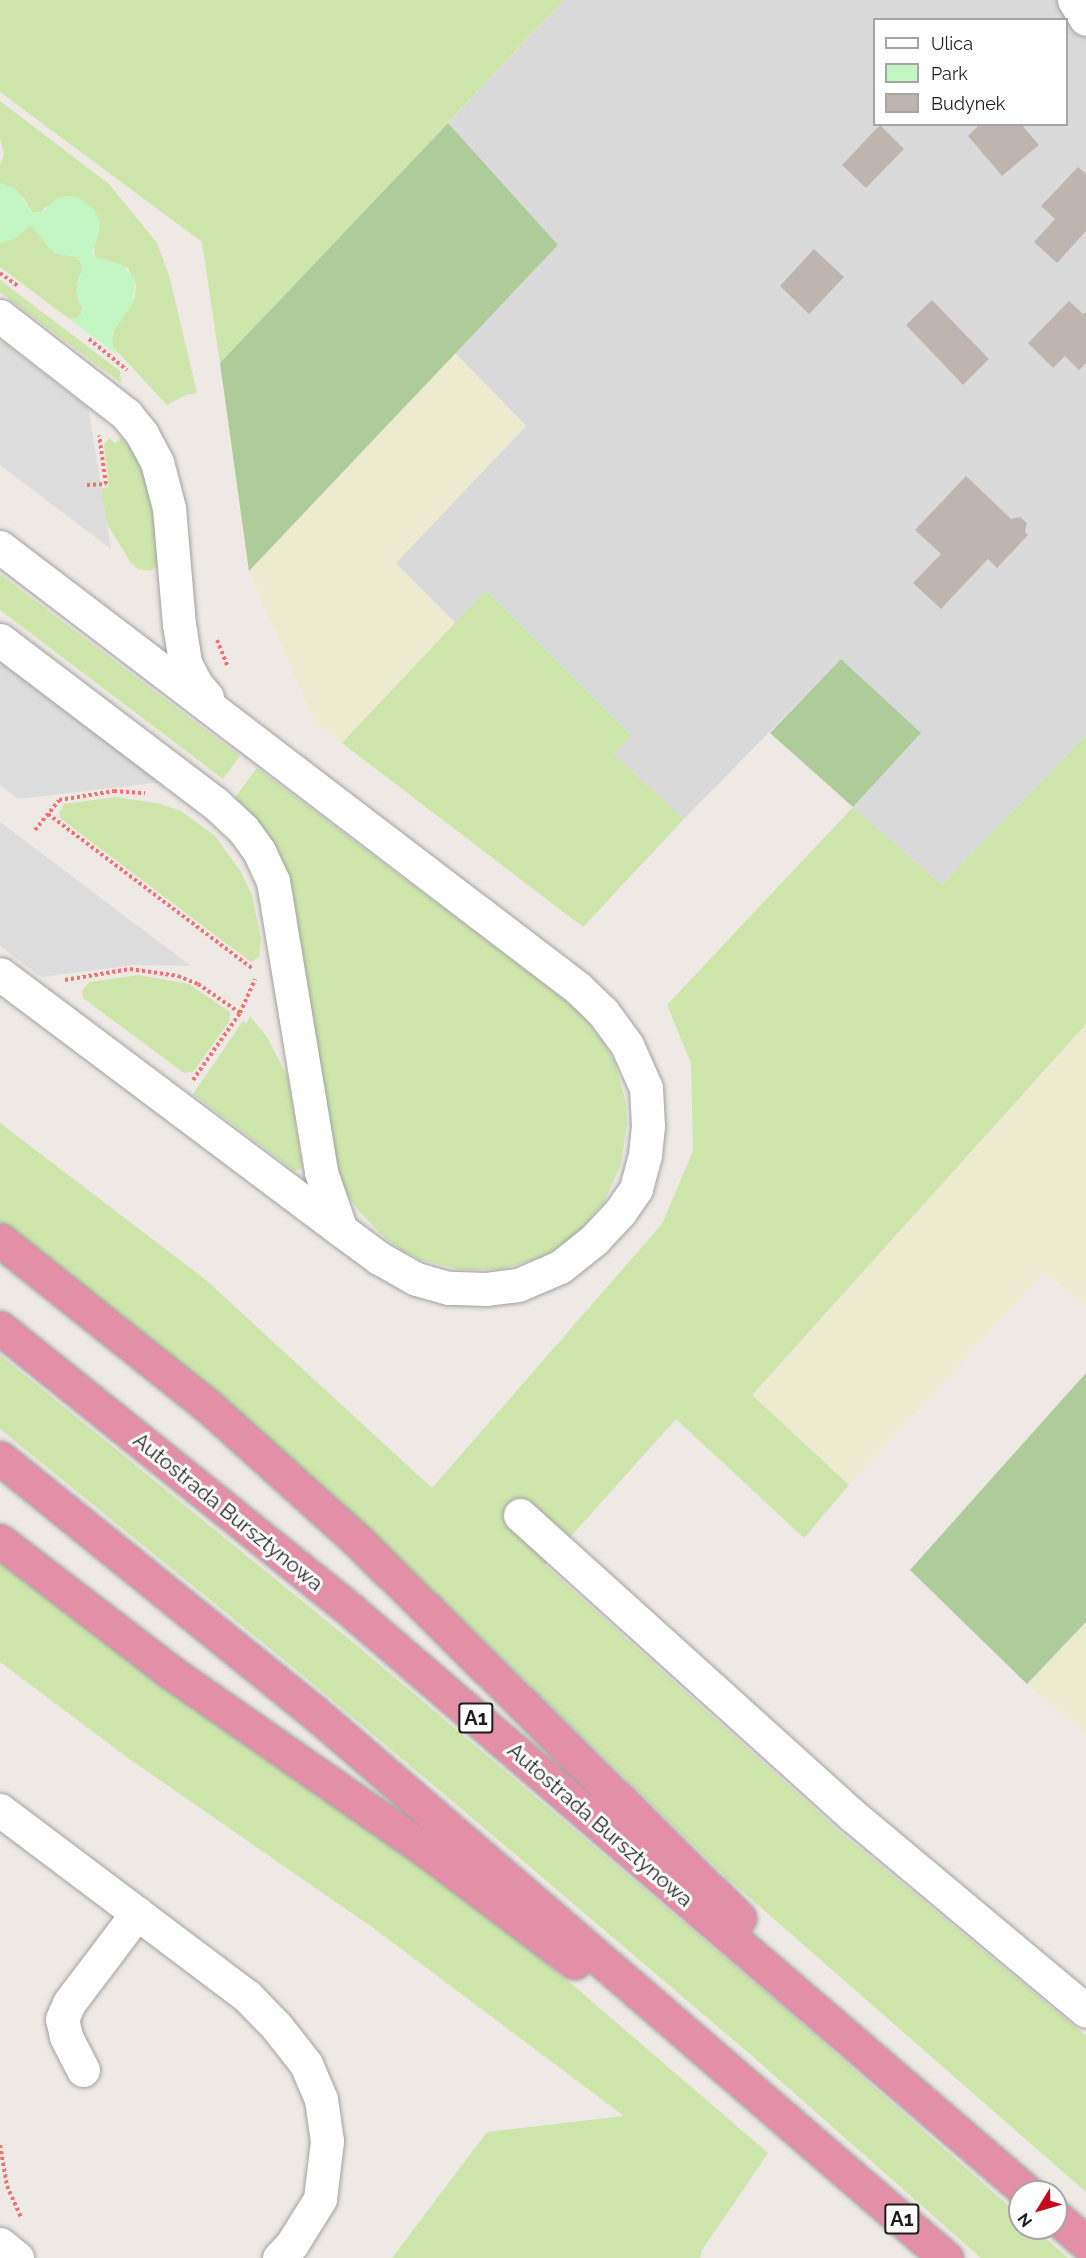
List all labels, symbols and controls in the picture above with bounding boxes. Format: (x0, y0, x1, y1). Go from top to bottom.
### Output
legend (873, 18, 1068, 126)
text: Ulica (931, 33, 973, 54)
text: Park (931, 63, 968, 84)
text: Budynek (931, 93, 1005, 114)
street label: Autostrada Bursztynowa (128, 1428, 328, 1596)
road number: A1 (458, 1701, 494, 1735)
street label: Autostrada Bursztynowa (502, 1738, 698, 1912)
north arrow (1008, 2180, 1068, 2240)
road number: A1 (884, 2202, 920, 2236)
text: N (1014, 2209, 1036, 2231)

